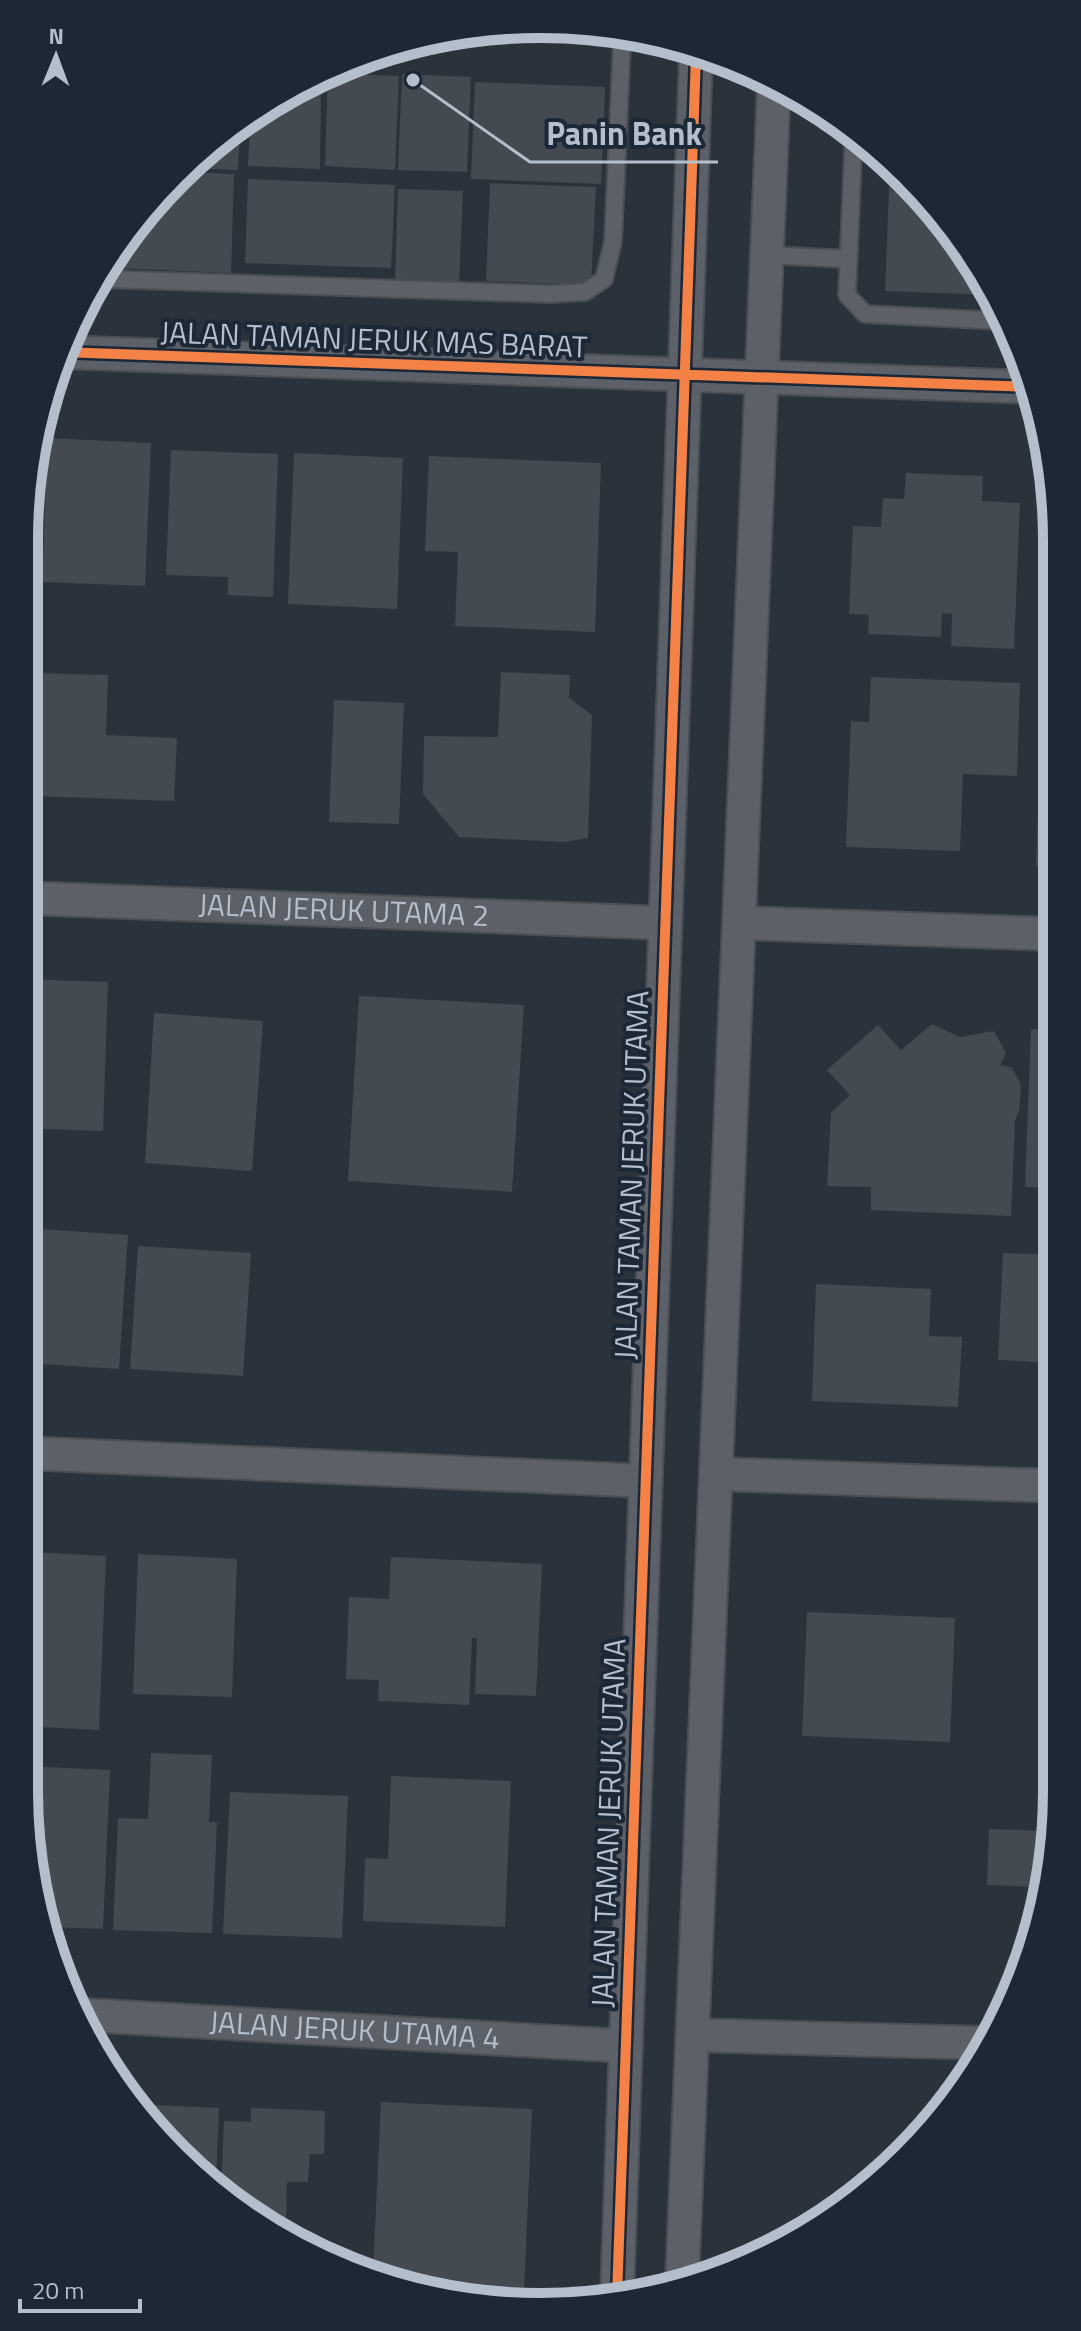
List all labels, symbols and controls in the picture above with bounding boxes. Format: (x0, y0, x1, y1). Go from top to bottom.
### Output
north arrow (16, 16, 96, 96)
text: N (48, 19, 64, 53)
callout: Panin Bank (530, 106, 718, 162)
text: Panin Bank (546, 109, 702, 157)
street label: JALAN TAMAN JERUK MAS BARAT (160, 309, 588, 369)
street label: JALAN JERUK UTAMA 2 (198, 881, 490, 938)
street label: JALAN TAMAN JERUK UTAMA (602, 990, 660, 1360)
street label: JALAN TAMAN JERUK UTAMA (579, 1638, 637, 2008)
street label: JALAN JERUK UTAMA 4 (208, 1998, 501, 2061)
scale bar (20, 2263, 140, 2313)
text: 20 m (32, 2272, 84, 2308)

